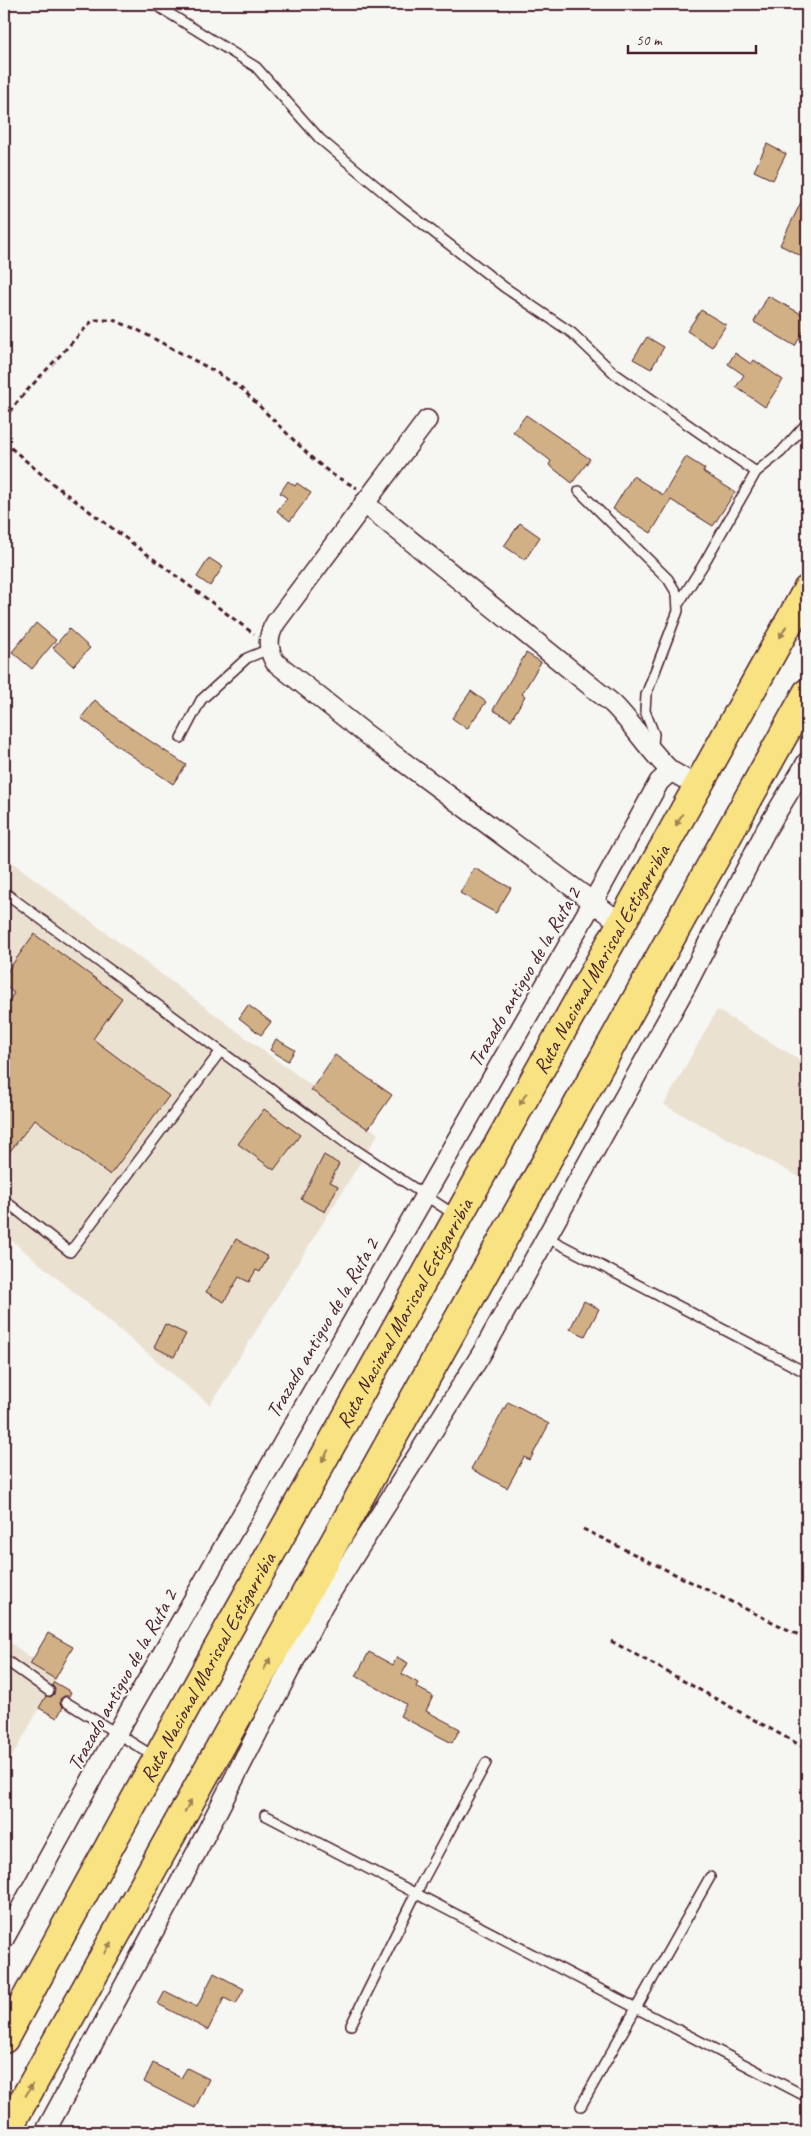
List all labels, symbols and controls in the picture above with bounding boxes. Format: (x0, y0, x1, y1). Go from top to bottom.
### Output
scale bar (628, 22, 756, 54)
text: 50 m (636, 31, 663, 50)
one-way arrow (779, 626, 788, 639)
one-way arrow (674, 813, 683, 827)
street label: Ruta Nacional Mariscal Estigarribia (527, 839, 676, 1078)
street label: Trazado antiguo de la Ruta 2 (462, 881, 587, 1072)
one-way arrow (519, 1092, 527, 1107)
street label: Ruta Nacional Mariscal Estigarribia (330, 1193, 479, 1432)
street label: Trazado antiguo de la Ruta 2 (260, 1232, 385, 1423)
one-way arrow (321, 1448, 329, 1463)
street label: Ruta Nacional Mariscal Estigarribia (134, 1546, 282, 1787)
street label: Trazado antiguo de la Ruta 2 (61, 1583, 183, 1775)
one-way arrow (262, 1657, 271, 1671)
one-way arrow (183, 1799, 192, 1812)
one-way arrow (104, 1941, 113, 1954)
one-way arrow (25, 2083, 34, 2096)

